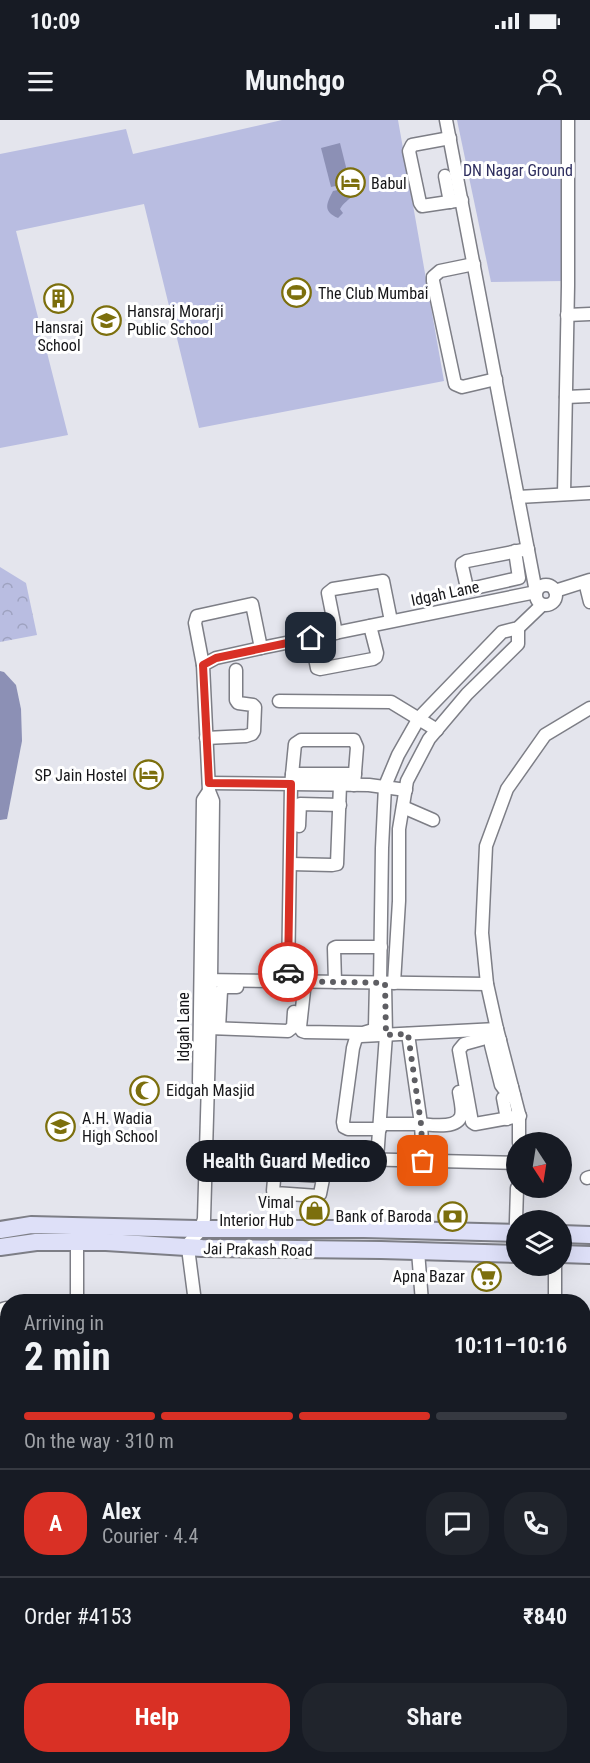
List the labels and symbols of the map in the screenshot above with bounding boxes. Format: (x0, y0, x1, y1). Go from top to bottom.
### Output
park label: DN Nagar Ground (463, 161, 573, 180)
hotel icon: Babul (334, 167, 366, 199)
place label: Babul (371, 174, 407, 193)
sports icon: The Club Mumbai (281, 277, 313, 309)
building icon: Hansraj School (43, 283, 75, 315)
place label: The Club Mumbai (318, 284, 428, 303)
place label: Hansraj Morarji Public School (127, 302, 224, 339)
school or university icon: Hansraj Morarji Public School (90, 304, 122, 336)
place label: Hansraj School (35, 318, 83, 355)
street label: Idgah Lane (409, 577, 481, 610)
pin (285, 612, 336, 663)
hotel icon: SP Jain Hostel (132, 759, 164, 791)
place label: SP Jain Hostel (35, 766, 127, 785)
courier (258, 942, 318, 1002)
street label: Idgah Lane (174, 992, 193, 1062)
mosque icon: Eidgah Masjid (129, 1074, 161, 1106)
place label: Eidgah Masjid (166, 1081, 255, 1100)
place label: A.H. Wadia High School (82, 1109, 158, 1146)
school or university icon: A.H. Wadia High School (45, 1111, 77, 1143)
north arrow (506, 1132, 572, 1198)
pin (397, 1135, 448, 1186)
callout: Health Guard Medico (186, 1140, 387, 1182)
place label: Vimal Interior Hub (219, 1193, 294, 1230)
shop icon: Vimal Interior Hub (299, 1195, 331, 1227)
bank icon: Bank of Baroda (437, 1200, 469, 1232)
place label: Bank of Baroda (335, 1207, 432, 1226)
street label: Jai Prakash Road (203, 1239, 313, 1260)
supermarket icon: Apna Bazar (470, 1260, 502, 1292)
place label: Apna Bazar (393, 1267, 465, 1286)

